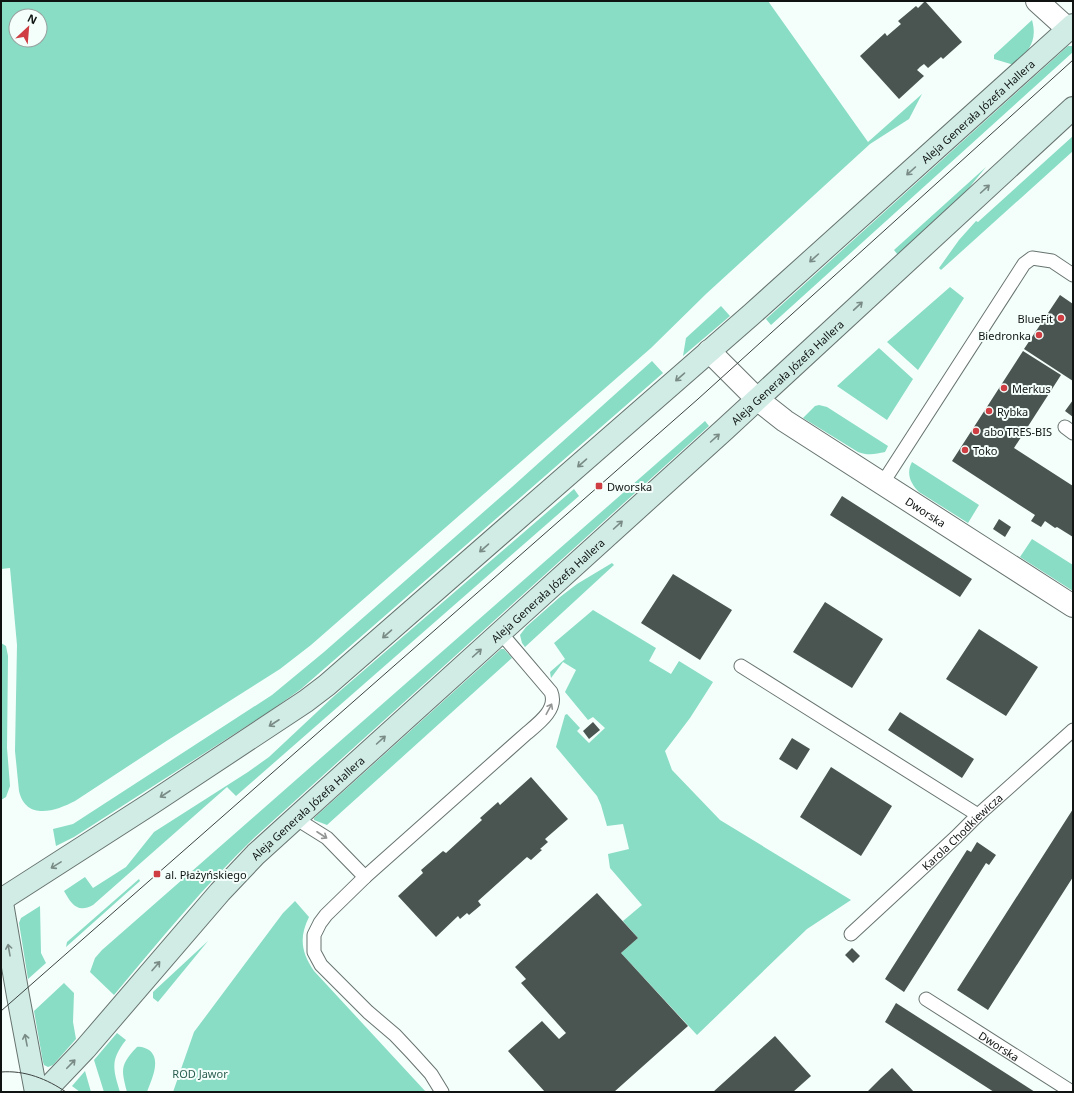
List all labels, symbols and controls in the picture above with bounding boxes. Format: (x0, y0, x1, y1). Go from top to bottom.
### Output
north arrow (8, 8, 48, 48)
text: N (25, 10, 40, 27)
street label: Aleja Generała Józefa Hallera (917, 56, 1037, 166)
one-way arrow (906, 166, 916, 175)
one-way arrow (980, 184, 990, 194)
one-way arrow (810, 253, 820, 262)
one-way arrow (853, 301, 863, 311)
place label: BlueFit (1017, 311, 1053, 326)
marker: BlueFit (1056, 313, 1066, 323)
street label: Aleja Generała Józefa Hallera (727, 316, 846, 428)
place label: Biedronka (978, 328, 1031, 343)
marker: Biedronka (1034, 330, 1044, 340)
one-way arrow (675, 372, 685, 382)
place label: Merkus (1012, 381, 1051, 396)
marker: Merkus (999, 383, 1009, 393)
place label: Rybka (997, 404, 1028, 419)
marker: Rybka (984, 406, 994, 416)
place label: abo TRES-BIS (984, 424, 1052, 439)
marker: abo TRES-BIS (971, 426, 981, 436)
one-way arrow (710, 433, 720, 443)
place label: Toko (973, 443, 998, 458)
marker: Toko (960, 445, 970, 455)
one-way arrow (577, 458, 588, 467)
place label: Dworska (607, 479, 652, 494)
marker: Dworska (594, 481, 604, 491)
street label: Dworska (903, 493, 949, 530)
one-way arrow (613, 521, 624, 530)
street label: Aleja Generała Józefa Hallera (487, 535, 607, 645)
one-way arrow (480, 543, 490, 552)
one-way arrow (381, 629, 392, 638)
one-way arrow (472, 648, 482, 657)
one-way arrow (546, 703, 553, 715)
one-way arrow (268, 719, 279, 727)
one-way arrow (376, 735, 386, 744)
street label: Aleja Generała Józefa Hallera (247, 752, 367, 863)
street label: Karola Chodkiewicza (918, 789, 1005, 873)
one-way arrow (159, 791, 171, 799)
one-way arrow (316, 831, 328, 839)
one-way arrow (50, 861, 62, 869)
place label: al. Płażyńskiego (165, 867, 247, 882)
marker: al. Płażyńskiego (152, 869, 162, 879)
one-way arrow (5, 944, 13, 957)
one-way arrow (152, 961, 161, 971)
street label: Dworska (976, 1027, 1022, 1064)
one-way arrow (22, 1034, 30, 1047)
one-way arrow (66, 1059, 76, 1069)
park label: ROD Jawor (172, 1066, 228, 1081)

